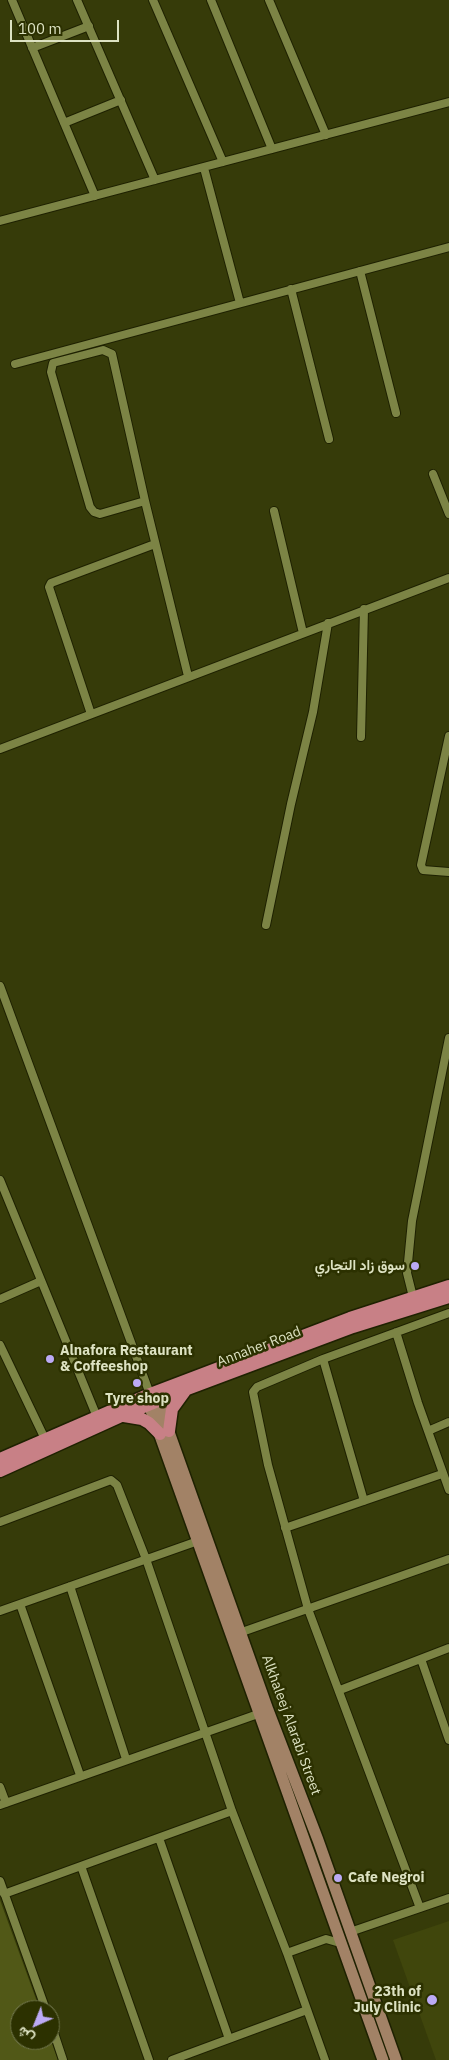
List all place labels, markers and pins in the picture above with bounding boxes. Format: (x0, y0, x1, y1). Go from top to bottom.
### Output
place label: سوق زاد التجاري (315, 1258, 405, 1274)
marker: سوق زاد التجاري (409, 1260, 421, 1272)
place label: Alnafora Restaurant & Coffeeshop (60, 1343, 193, 1375)
marker: Alnafora Restaurant & Coffeeshop (44, 1353, 56, 1365)
marker: Tyre shop (131, 1377, 143, 1389)
place label: Tyre shop (105, 1391, 169, 1407)
place label: Cafe Negroi (348, 1870, 424, 1886)
marker: Cafe Negroi (332, 1872, 344, 1884)
place label: 23th of July Clinic (353, 1984, 421, 2016)
marker: 23th of July Clinic (425, 1993, 439, 2007)

